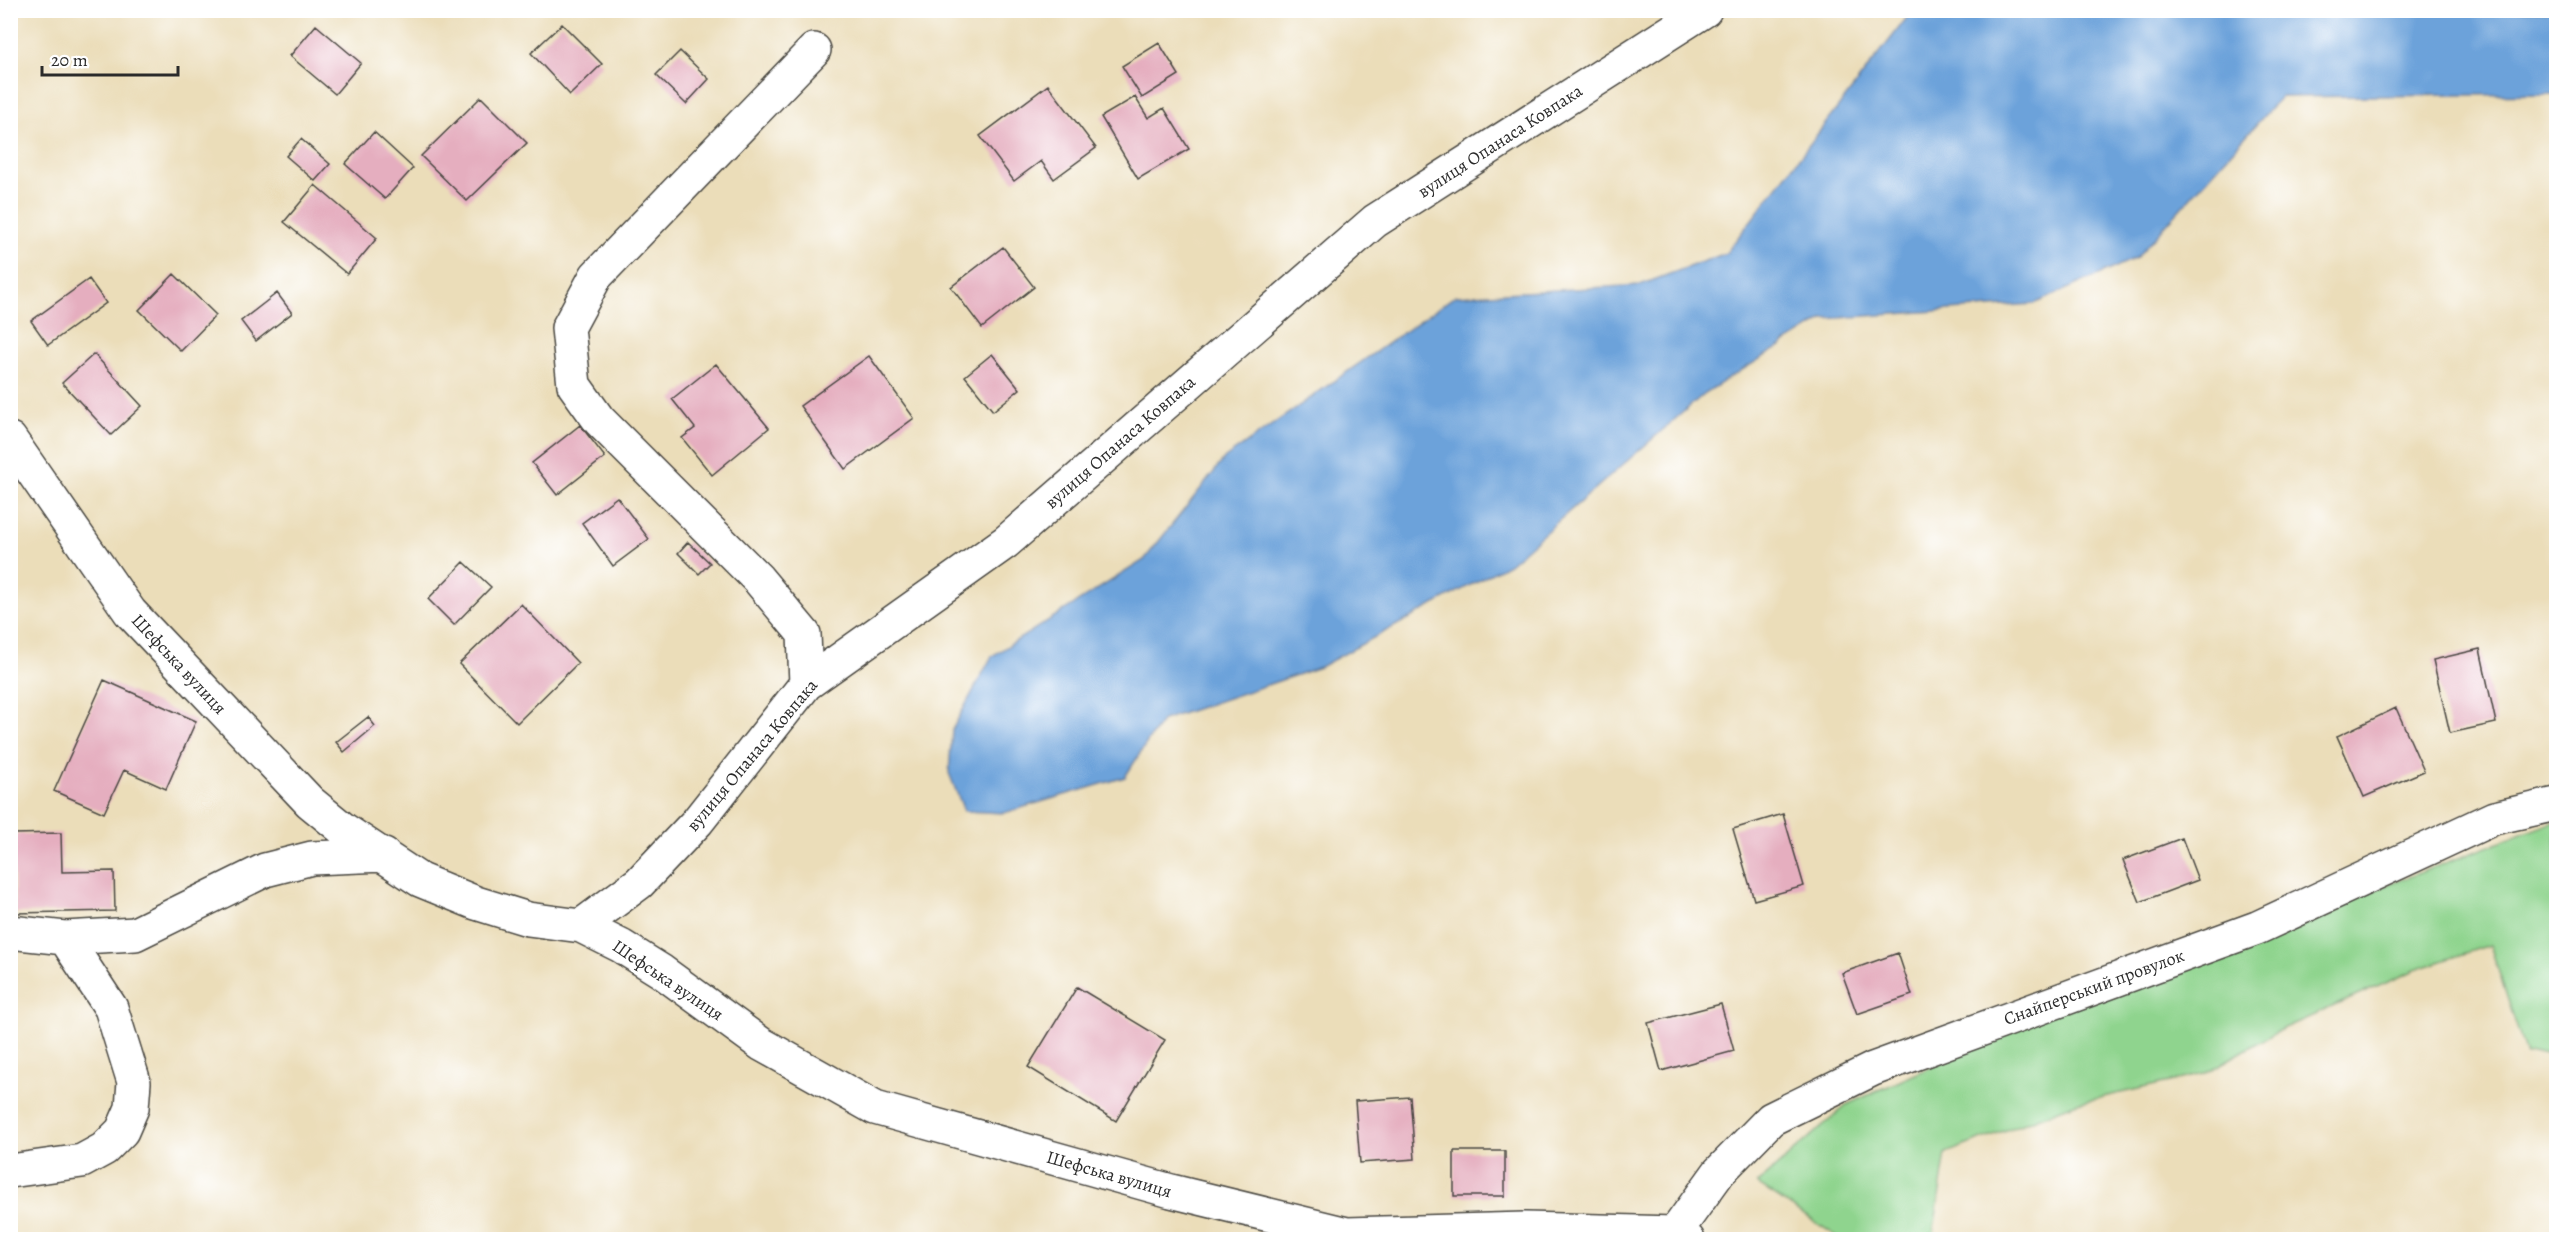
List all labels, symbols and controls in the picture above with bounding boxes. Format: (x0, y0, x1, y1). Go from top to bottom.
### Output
scale bar (42, 39, 178, 77)
text: 20 m (51, 48, 88, 72)
street label: вулиця Опанаса Ковпака (1413, 78, 1588, 203)
street label: вулиця Опанаса Ковпака (1040, 369, 1201, 514)
street label: Шефська вулиця (126, 609, 232, 719)
street label: вулиця Опанаса Ковпака (681, 673, 823, 836)
street label: Шефська вулиця (608, 934, 728, 1026)
street label: Снайперський провулок (2000, 943, 2188, 1031)
street label: Шефська вулиця (1044, 1145, 1174, 1203)

